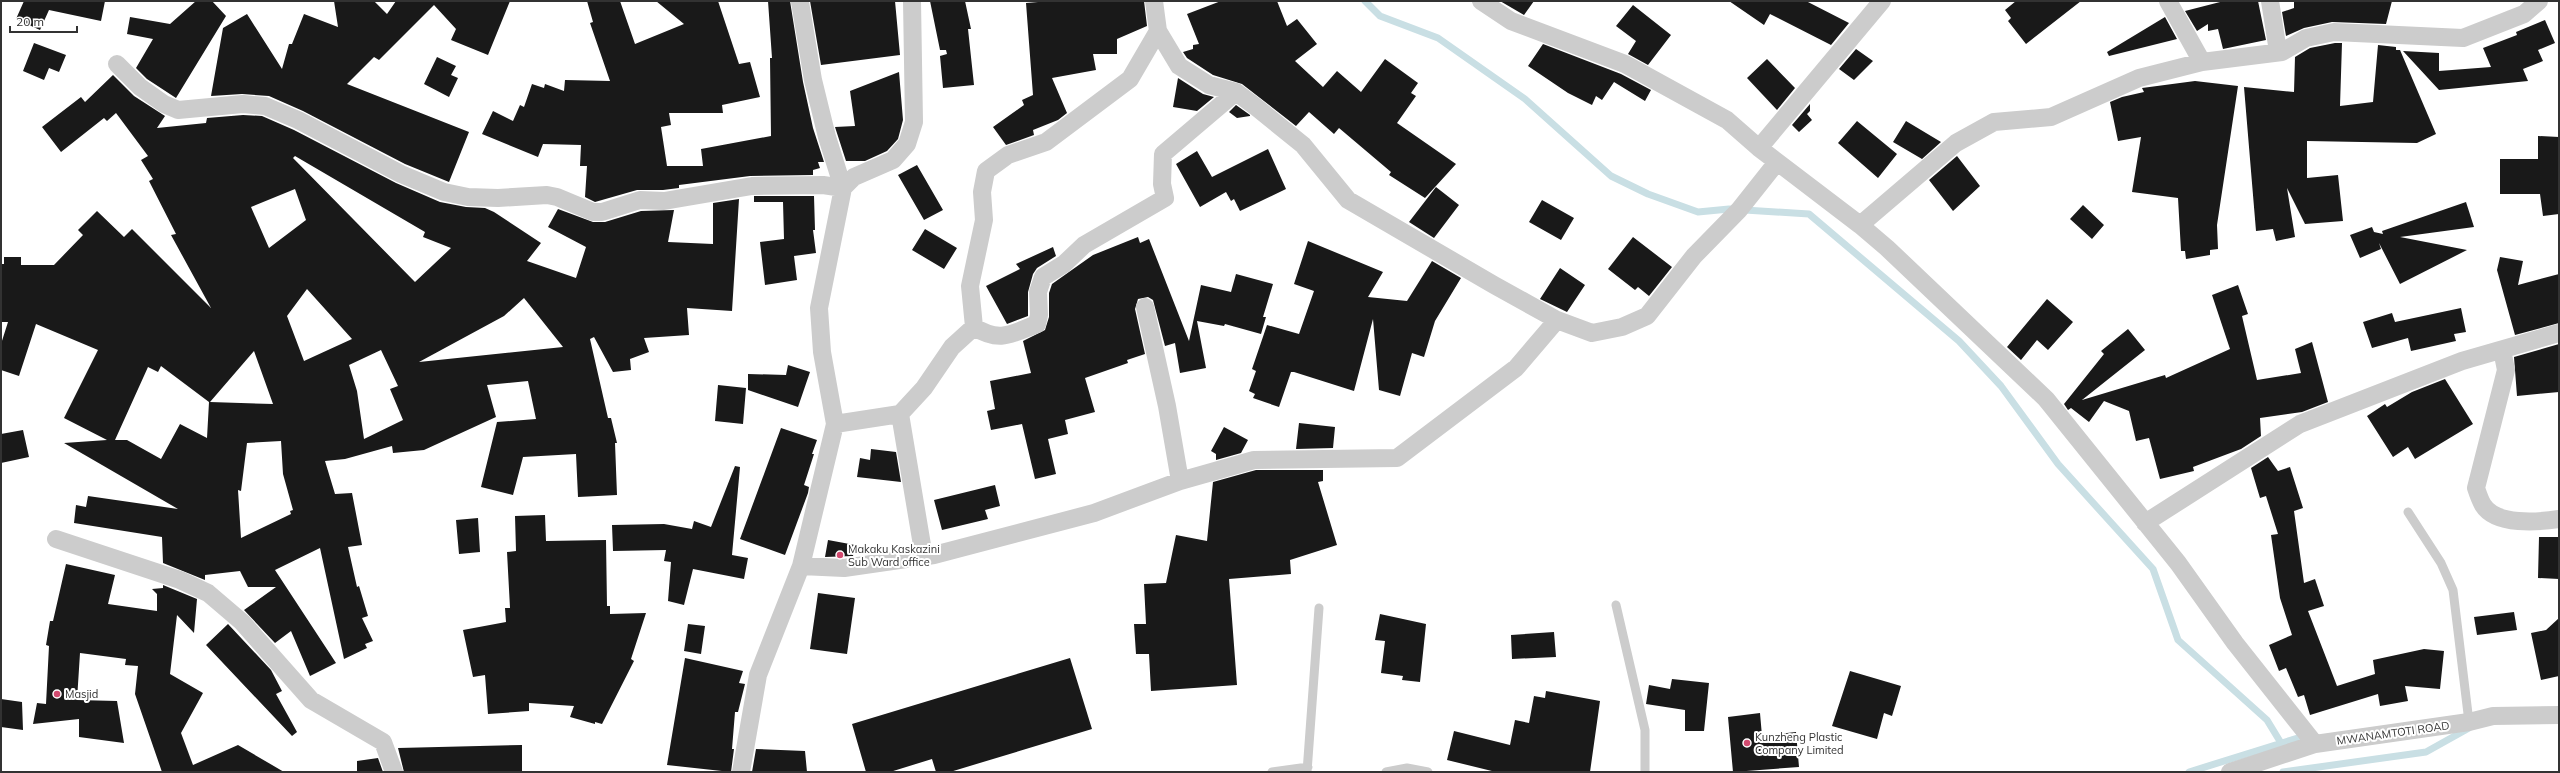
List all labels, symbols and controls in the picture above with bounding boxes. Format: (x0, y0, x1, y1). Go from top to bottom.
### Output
scale bar (10, 8, 77, 34)
text: 20 m (16, 14, 44, 29)
place label: Makaku Kaskazini Sub Ward office (848, 542, 940, 569)
marker: Makaku Kaskazini Sub Ward office (835, 550, 845, 560)
place label: Masjid (65, 687, 98, 701)
marker: Masjid (52, 689, 62, 699)
street label: MWANAMTOTI ROAD (2336, 718, 2450, 748)
place label: Kunzheng Plastic Company Limited (1755, 730, 1844, 757)
marker: Kunzheng Plastic Company Limited (1742, 738, 1752, 748)

